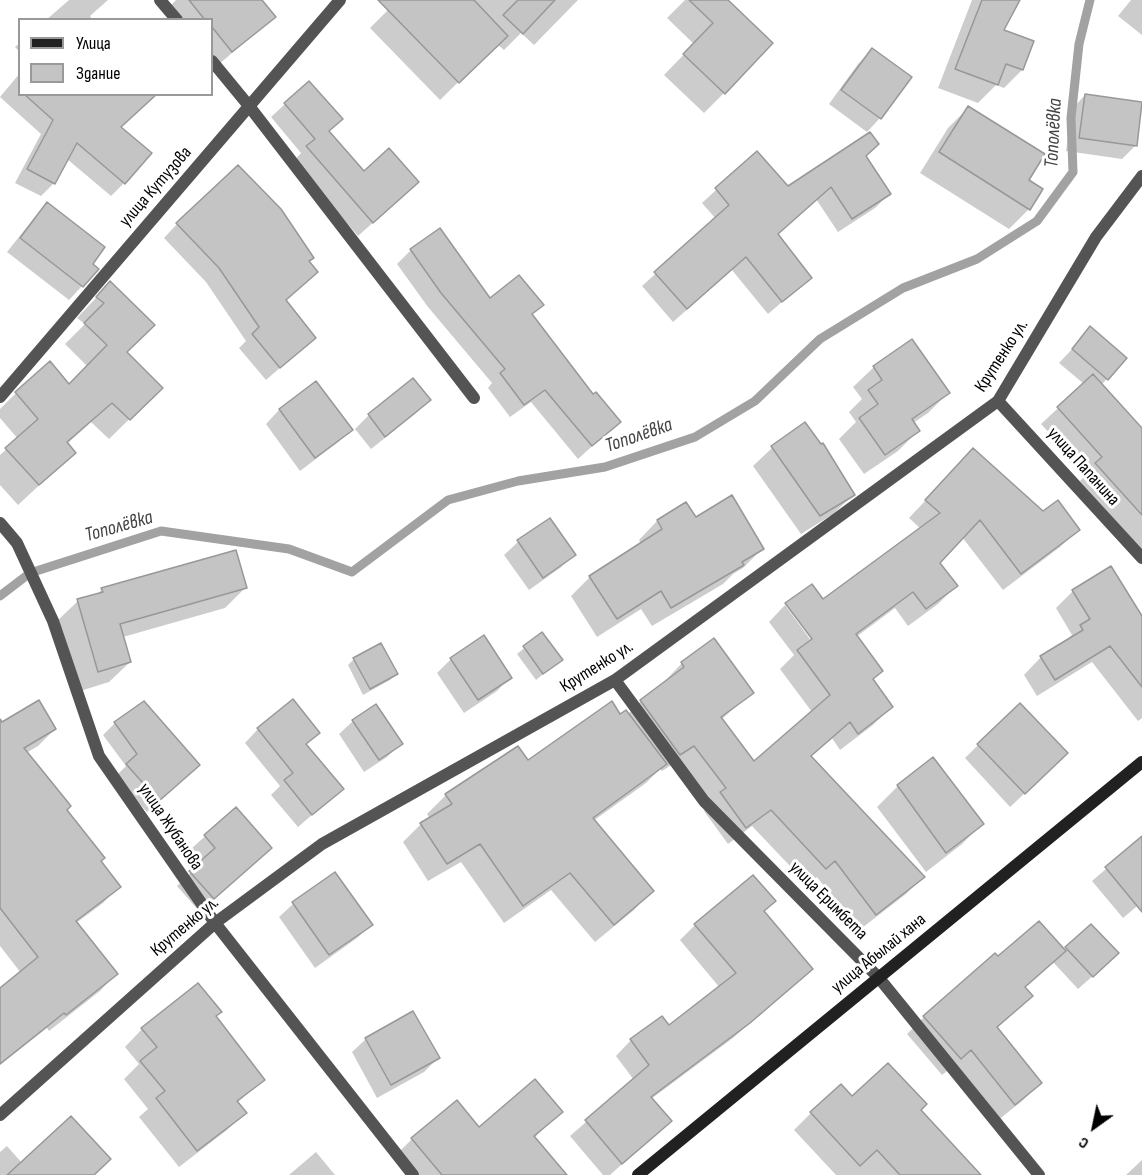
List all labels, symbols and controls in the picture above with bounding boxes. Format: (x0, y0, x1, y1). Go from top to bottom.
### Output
legend (18, 18, 213, 96)
text: Улица (76, 33, 111, 54)
text: Здание (76, 63, 121, 84)
water label: Тополёвка (1040, 98, 1068, 168)
street label: улица Кутузова (115, 142, 197, 232)
street label: Крутенко ул. (971, 316, 1033, 396)
water label: Тополёвка (602, 413, 676, 459)
street label: улица Папанина (1042, 423, 1124, 511)
water label: Тополёвка (82, 506, 156, 548)
street label: Крутенко ул. (556, 636, 638, 698)
street label: улица Жубанова (133, 779, 207, 875)
street label: улица Еримбета (784, 857, 872, 945)
street label: Крутенко ул. (147, 892, 223, 962)
street label: улица Абылай хана (827, 909, 931, 999)
north arrow (1064, 1097, 1124, 1157)
text: С (1075, 1132, 1093, 1153)

